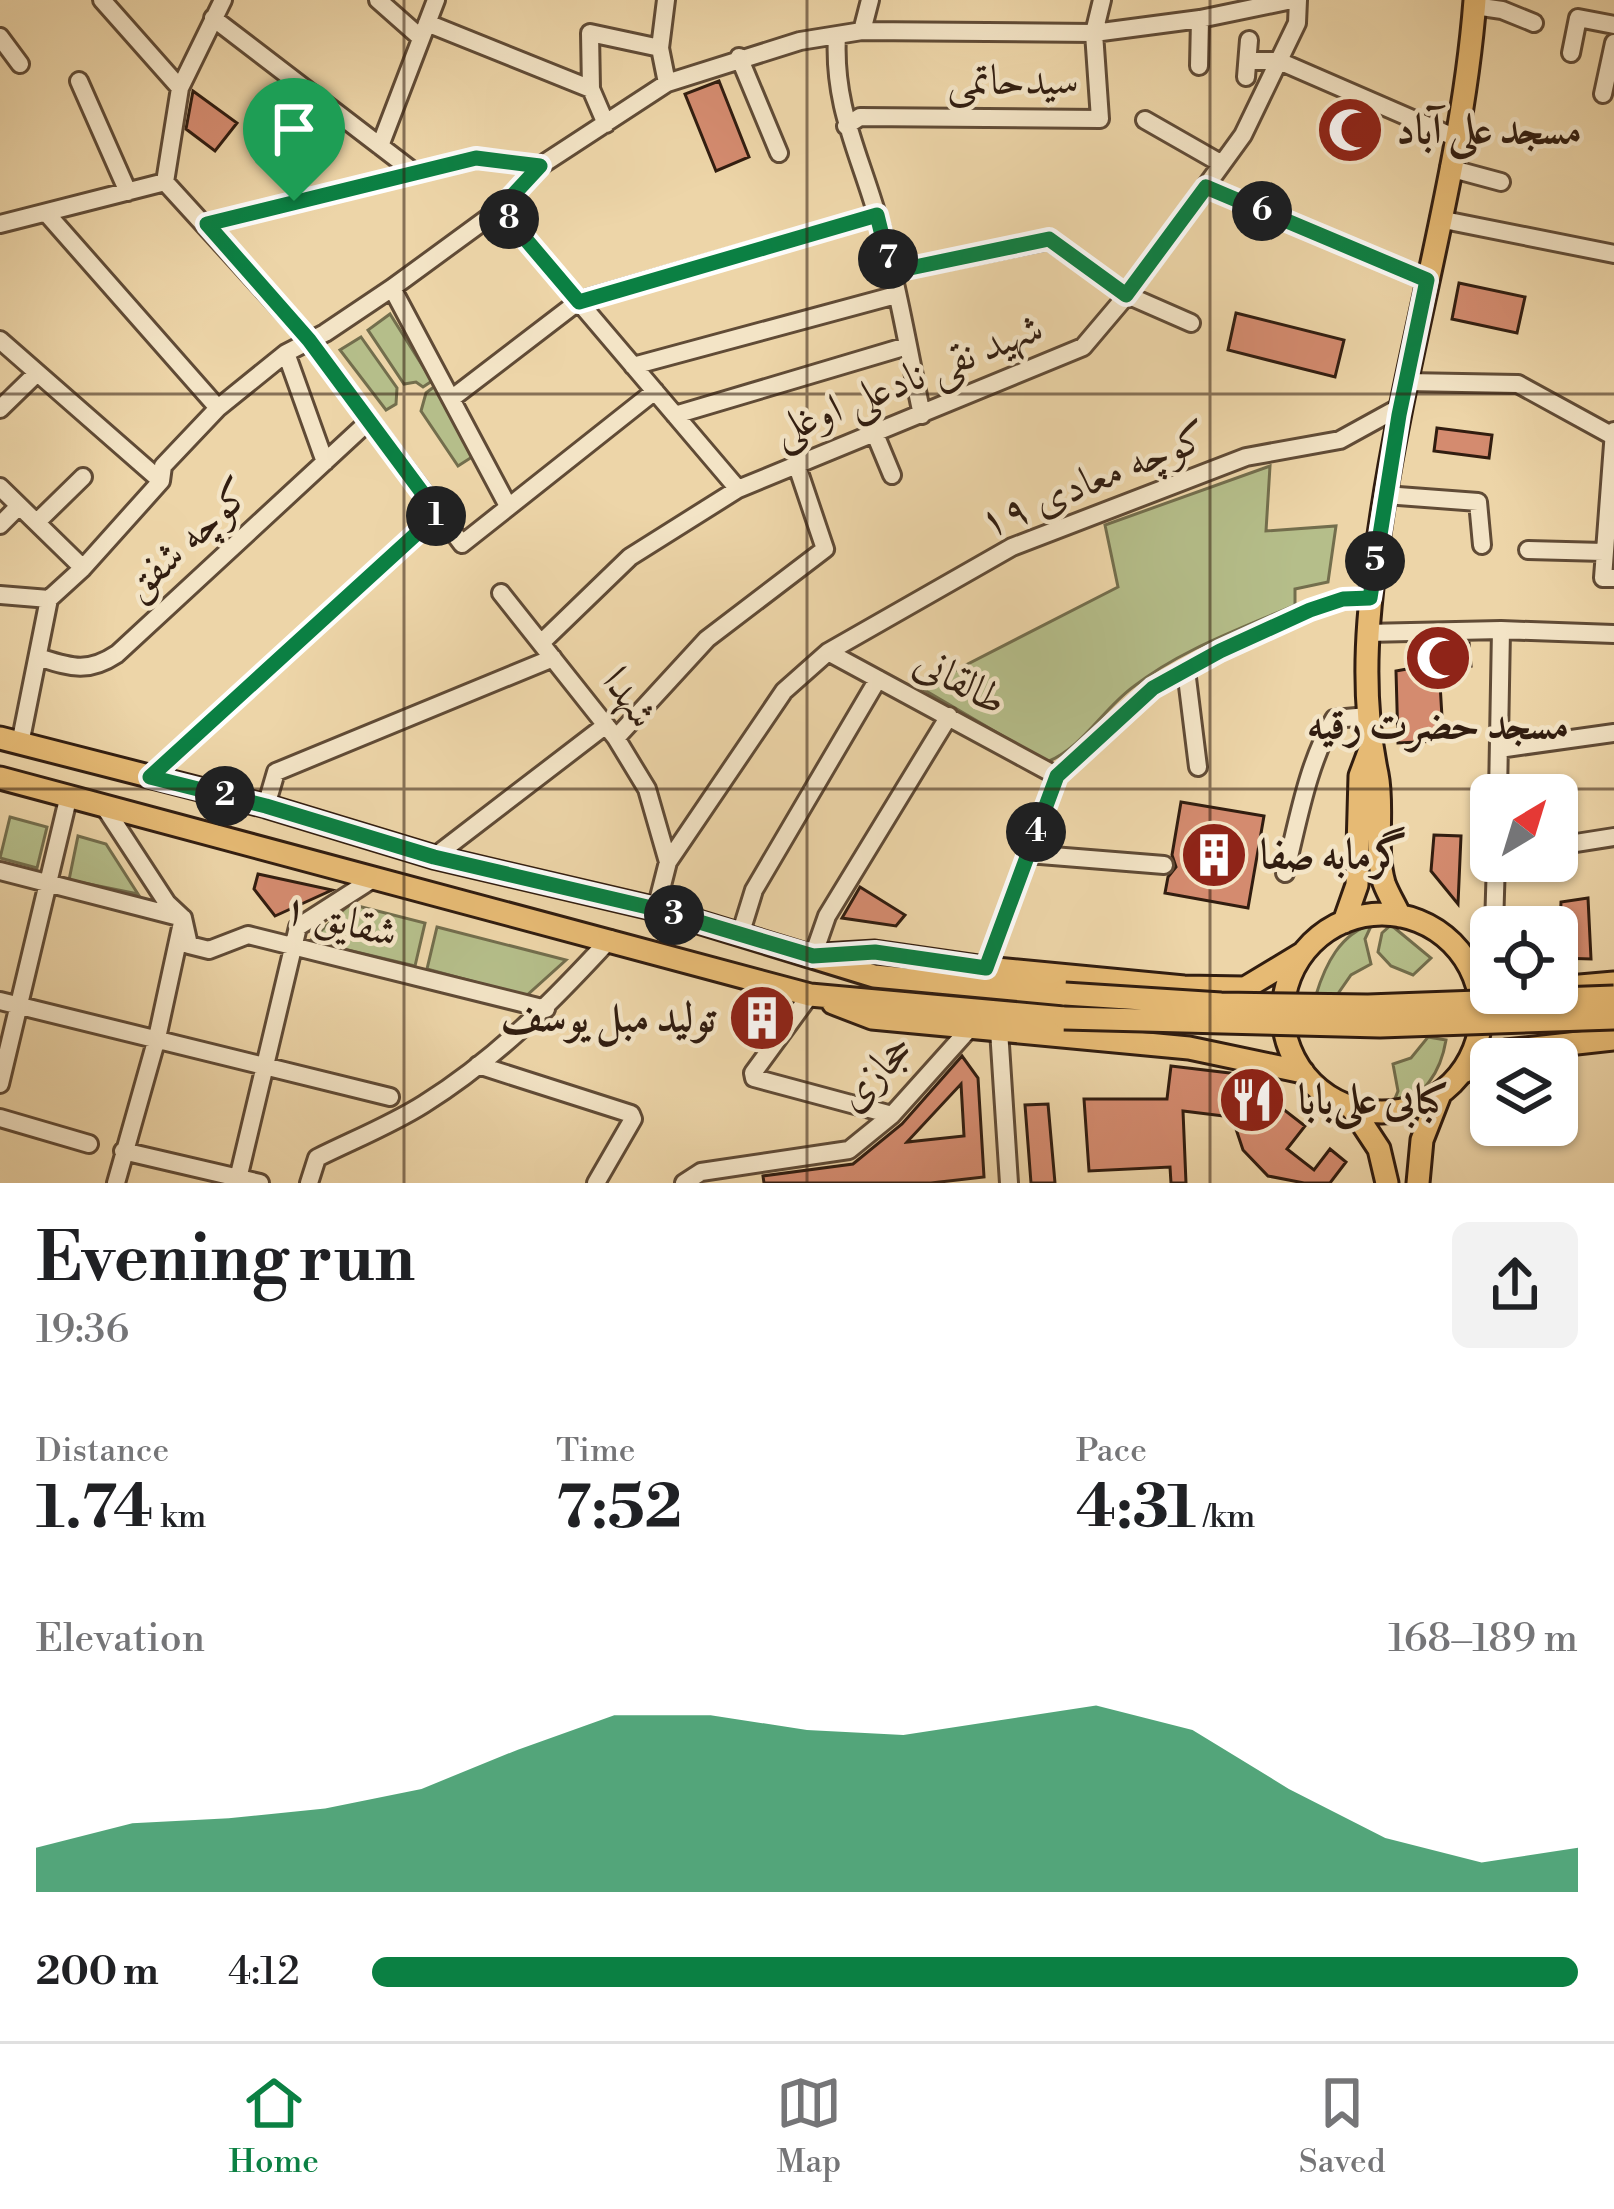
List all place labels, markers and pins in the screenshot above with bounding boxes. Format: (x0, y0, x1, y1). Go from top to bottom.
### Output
pin (243, 78, 345, 201)
mosque icon: مسجد علی آباد (1315, 95, 1385, 165)
place label: مسجد علی آباد (1396, 104, 1582, 161)
pin: 6 (1232, 181, 1292, 241)
pin: 8 (479, 189, 539, 249)
pin: 7 (858, 229, 918, 289)
pin: 1 (406, 486, 466, 546)
pin: 5 (1345, 531, 1405, 591)
mosque icon: مسجد حضرت رقیه (1403, 623, 1473, 693)
place label: مسجد حضرت رقیه (1307, 699, 1569, 753)
pin: 2 (195, 766, 255, 826)
pin: 4 (1006, 802, 1066, 862)
building icon: گرمابه صفا (1179, 820, 1249, 890)
place label: گرمابه صفا (1260, 826, 1407, 882)
pin: 3 (644, 885, 704, 945)
building icon: تولید مبل یوسف (727, 983, 797, 1053)
place label: تولید مبل یوسف (501, 992, 717, 1047)
restaurant icon: کبابی علی‌بابا (1217, 1065, 1287, 1135)
place label: کبابی علی‌بابا (1298, 1074, 1449, 1131)

